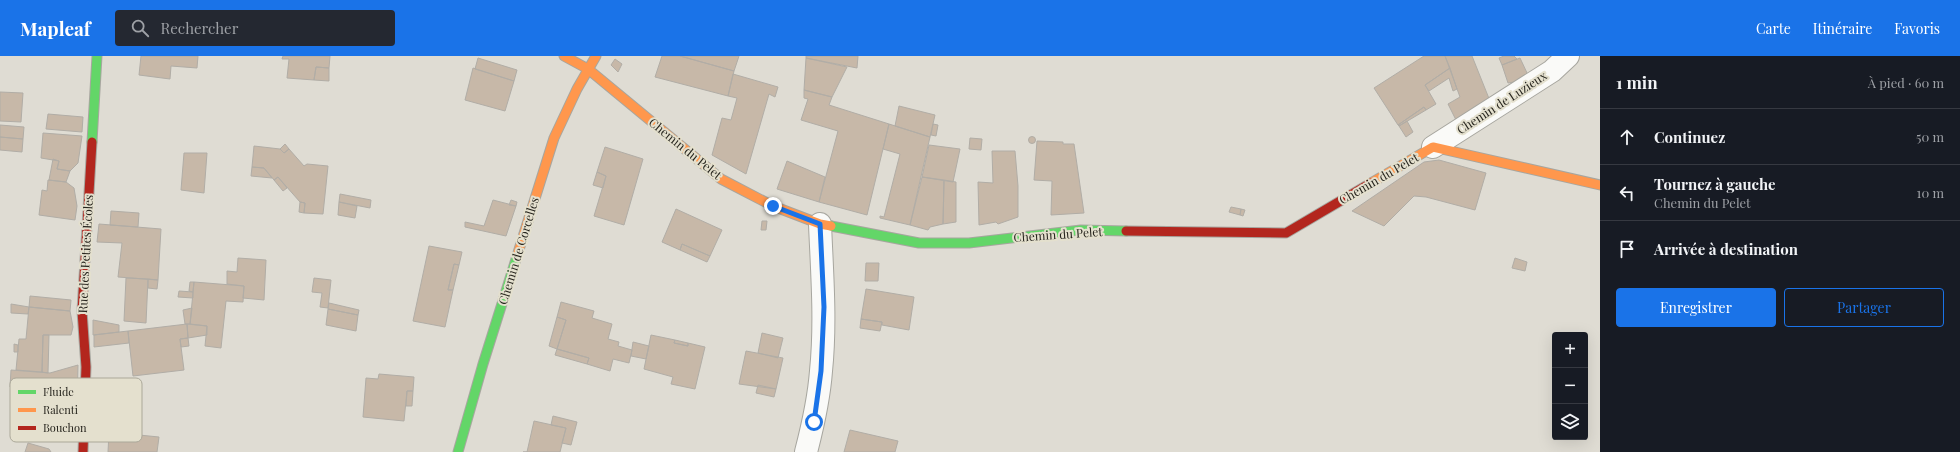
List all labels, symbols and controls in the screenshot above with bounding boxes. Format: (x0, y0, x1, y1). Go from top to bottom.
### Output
search box (115, 10, 395, 46)
text: Mapleaf (20, 15, 91, 41)
icon: search (129, 17, 151, 39)
text: Rechercher (161, 18, 238, 38)
text: Carte (1756, 19, 1791, 38)
text: Itinéraire (1813, 19, 1872, 38)
text: Favoris (1894, 19, 1940, 38)
street label: Chemin de Luzieux (1453, 67, 1550, 137)
text: 1 min (1616, 71, 1658, 93)
text: À pied · 60 m (1868, 74, 1944, 91)
street label: Chemin du Pelet (646, 114, 726, 183)
icon: ahead (1616, 126, 1638, 148)
text: Continuez (1654, 127, 1725, 147)
text: 50 m (1916, 128, 1944, 145)
street label: Chemin du Pelet (1336, 149, 1422, 207)
text: Tournez à gauche (1654, 174, 1776, 194)
icon: left (1616, 182, 1638, 204)
text: 10 m (1917, 184, 1944, 201)
street label: Rue des Petites Écoles (74, 194, 96, 314)
text: Chemin du Pelet (1654, 194, 1751, 211)
street label: Chemin de Corcelles (494, 195, 542, 306)
route end (764, 197, 782, 215)
street label: Chemin du Pelet (1013, 223, 1104, 245)
icon: arrive (1616, 238, 1638, 260)
text: Arrivée à destination (1654, 239, 1798, 259)
button: Enregistrer (1616, 288, 1776, 327)
button: Partager (1784, 288, 1944, 327)
map controls (1552, 332, 1588, 440)
button: + (1552, 332, 1588, 368)
button: − (1552, 368, 1588, 404)
legend (10, 378, 142, 442)
text: Fluide (43, 384, 74, 399)
text: Ralenti (43, 402, 78, 417)
button: layers (1552, 404, 1588, 440)
route start (805, 413, 823, 431)
text: Bouchon (43, 420, 87, 435)

